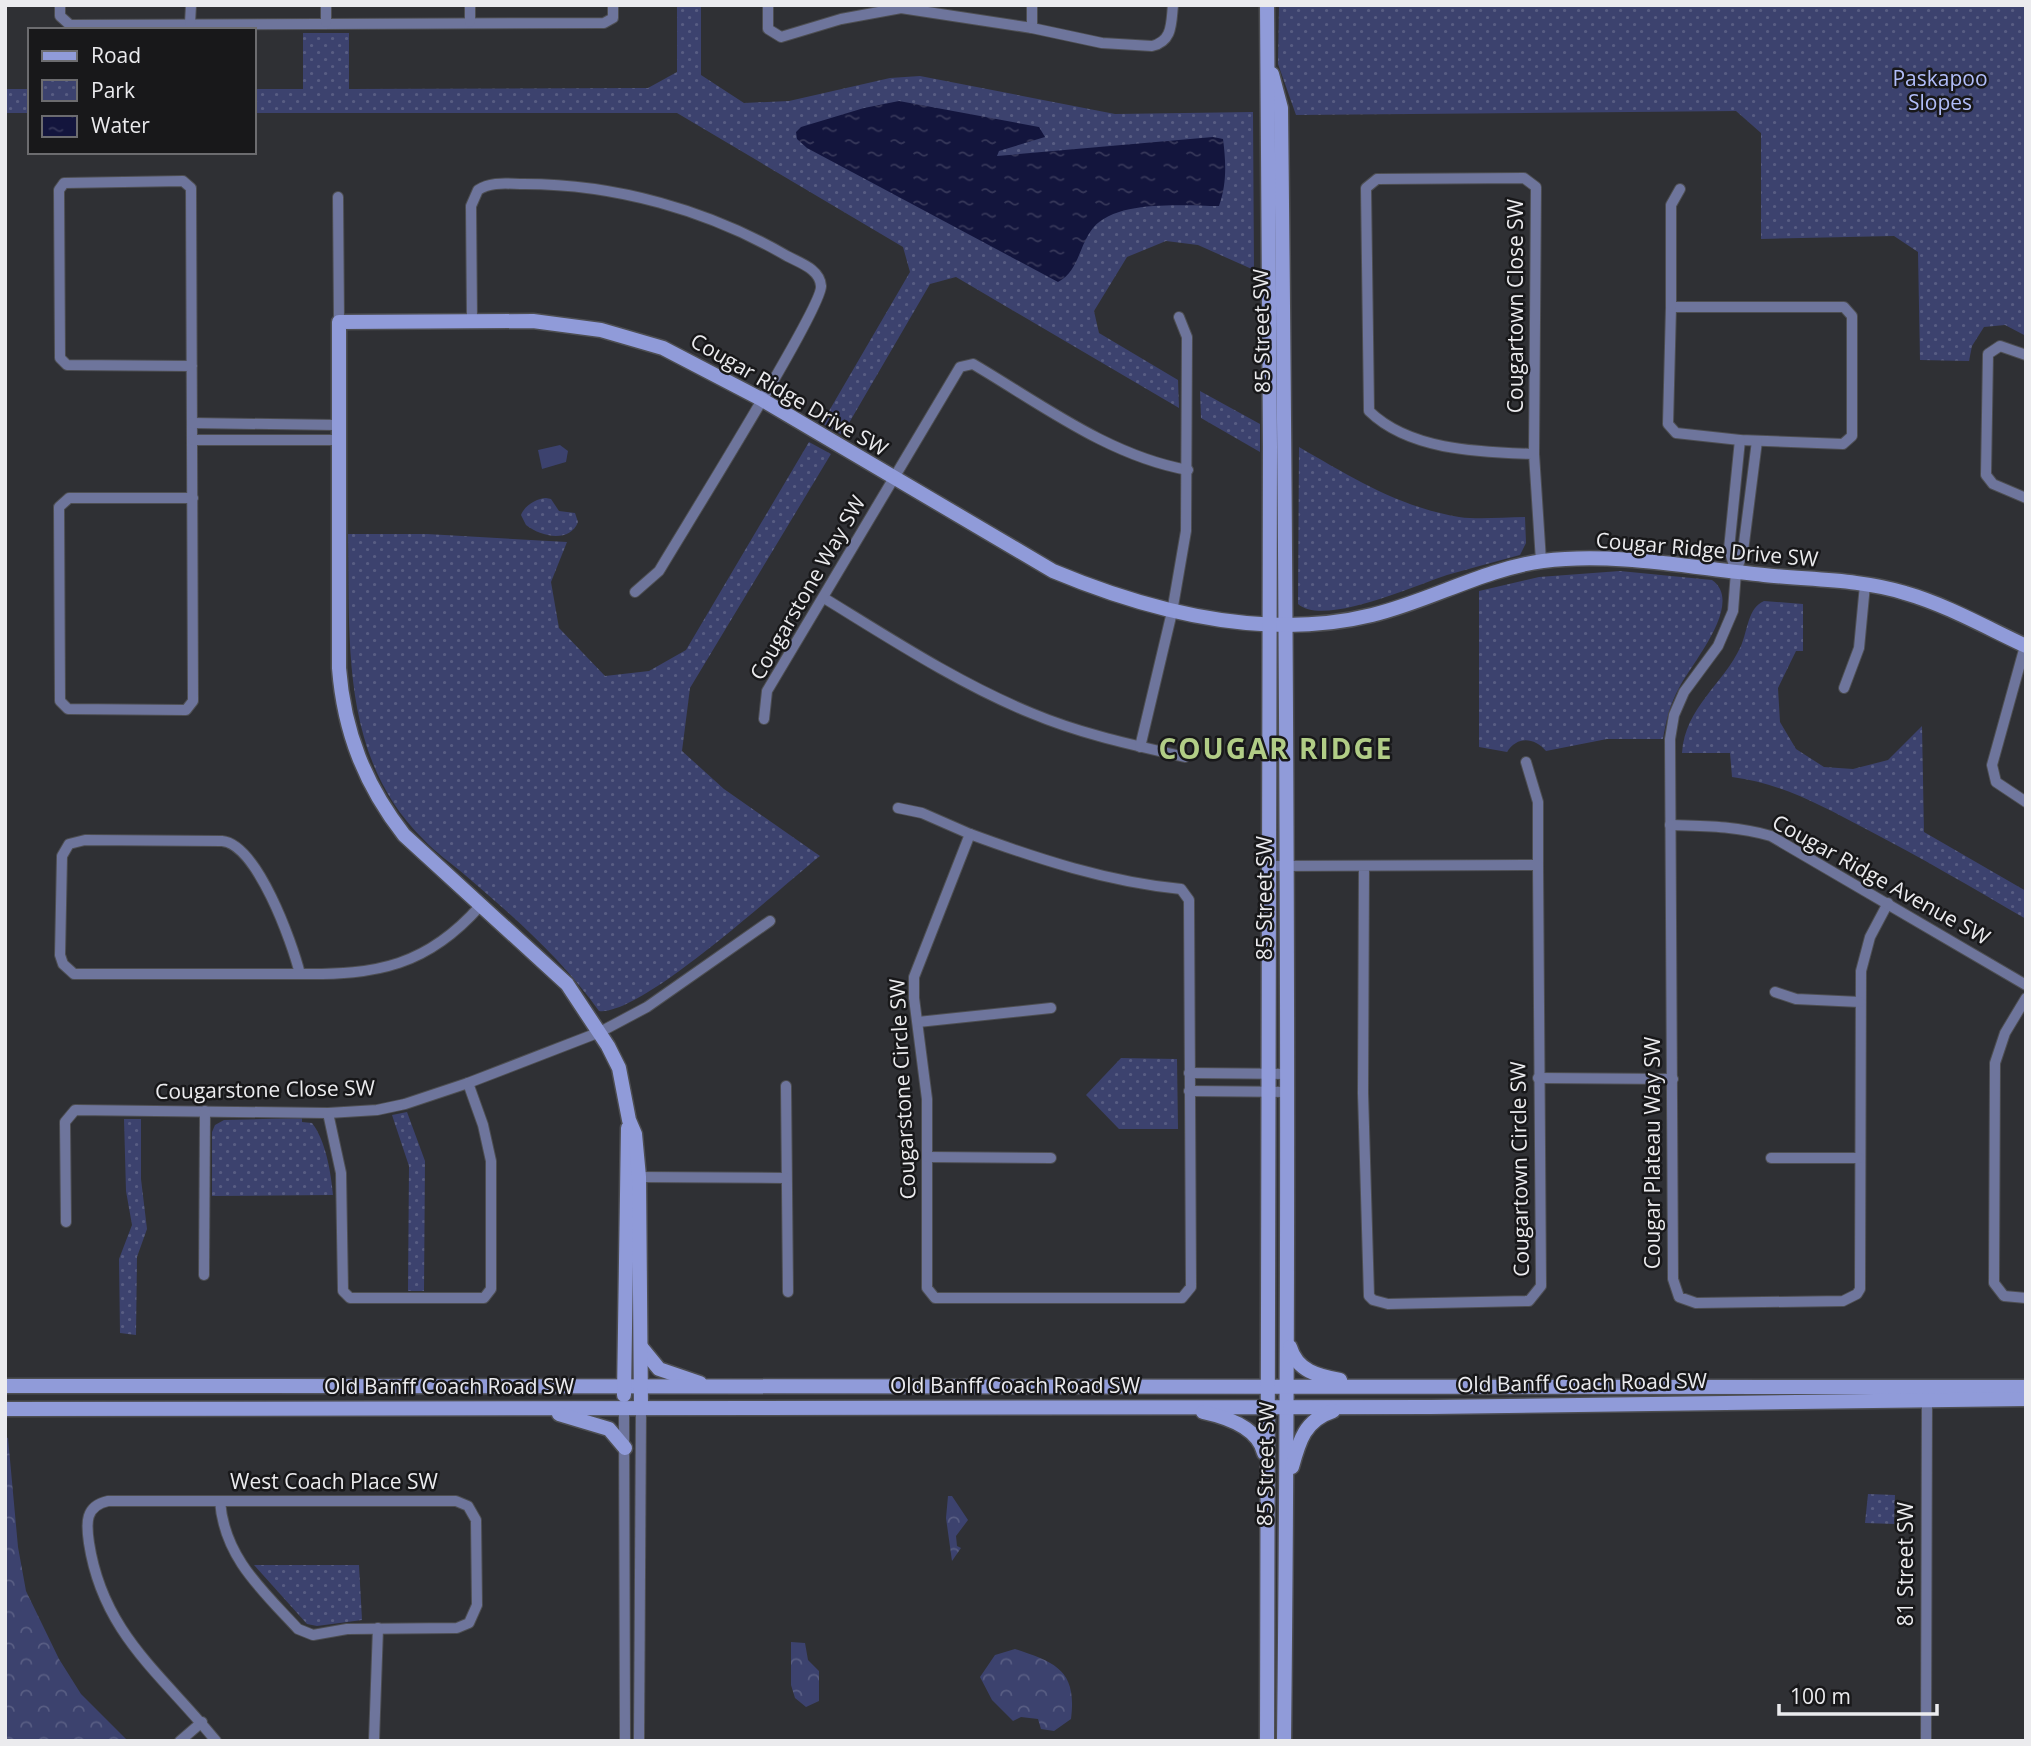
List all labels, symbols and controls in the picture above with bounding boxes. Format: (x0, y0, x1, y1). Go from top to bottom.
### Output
legend (28, 28, 256, 154)
text: Road (91, 41, 141, 69)
park label: Paskapoo Slopes (1892, 64, 1988, 116)
text: Park (91, 76, 135, 104)
text: Water (91, 111, 150, 139)
street label: Cougartown Close SW (1501, 198, 1529, 413)
street label: 85 Street SW (1246, 268, 1276, 393)
street label: Cougar Ridge Drive SW (686, 326, 894, 462)
street label: Cougarstone Way SW (743, 490, 872, 685)
street label: Cougar Ridge Drive SW (1595, 525, 1820, 573)
district label: COUGAR RIDGE (1158, 729, 1394, 767)
street label: Cougar Ridge Avenue SW (1768, 807, 1996, 951)
street label: 85 Street SW (1250, 835, 1278, 960)
street label: Cougarstone Circle SW (882, 977, 922, 1200)
street label: Cougar Plateau Way SW (1638, 1036, 1666, 1269)
street label: Cougartown Circle SW (1503, 1060, 1535, 1277)
street label: Cougarstone Close SW (155, 1073, 376, 1105)
street label: Old Banff Coach Road SW (1457, 1366, 1708, 1398)
street label: Old Banff Coach Road SW (890, 1371, 1141, 1399)
street label: Old Banff Coach Road SW (324, 1372, 575, 1400)
street label: 85 Street SW (1250, 1401, 1280, 1526)
street label: West Coach Place SW (230, 1467, 439, 1495)
street label: 81 Street SW (1891, 1501, 1919, 1626)
scale bar (1779, 1672, 1937, 1716)
text: 100 m (1790, 1682, 1851, 1710)

